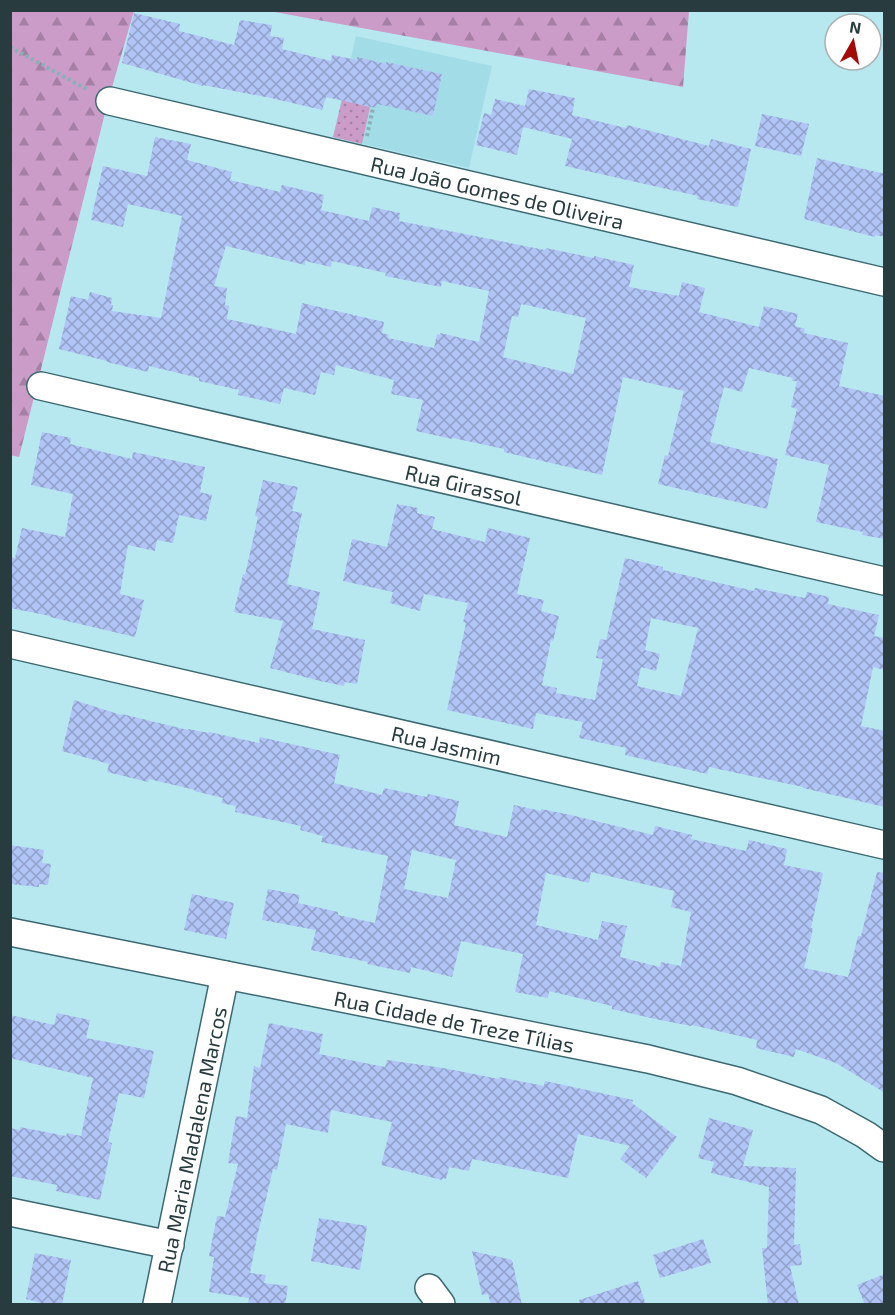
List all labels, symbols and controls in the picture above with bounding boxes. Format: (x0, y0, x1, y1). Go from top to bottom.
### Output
north arrow (823, 12, 883, 72)
text: N (848, 16, 863, 37)
street label: Rua João Gomes de Oliveira (369, 150, 627, 233)
street label: Rua Girassol (403, 458, 525, 510)
street label: Rua Jasmim (389, 720, 504, 769)
street label: Rua Cidade de Treze Tílias (332, 984, 577, 1057)
street label: Rua Maria Madalena Marcos (151, 1004, 231, 1275)

